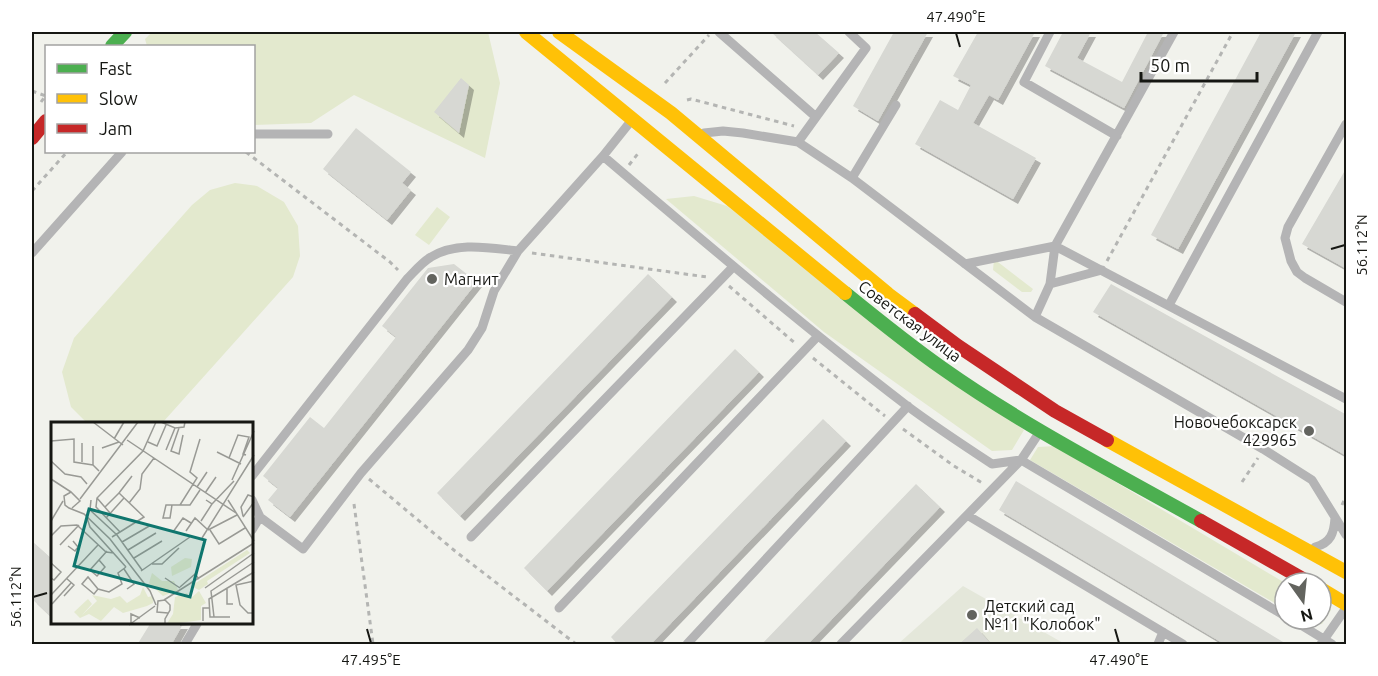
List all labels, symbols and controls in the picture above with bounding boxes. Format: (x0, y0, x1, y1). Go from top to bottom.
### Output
text: 47.490°E (926, 8, 986, 25)
legend (45, 45, 255, 153)
scale bar (1141, 45, 1256, 83)
text: 50 m (1150, 55, 1190, 75)
text: Fast (99, 58, 132, 78)
text: Slow (99, 88, 138, 108)
text: Jam (99, 118, 133, 138)
text: 56.112°N (1353, 214, 1370, 276)
place label: Магнит (444, 270, 499, 288)
marker: Магнит (425, 272, 439, 286)
street label: Советская улица (855, 277, 965, 365)
place label: Новочебоксарск 429965 (1174, 413, 1297, 449)
inset map (51, 422, 254, 625)
marker: Новочебоксарск 429965 (1302, 424, 1316, 438)
text: 56.112°N (7, 566, 24, 628)
north arrow (1273, 571, 1333, 631)
place label: Детский сад №11 "Колобок" (984, 597, 1101, 633)
text: N (1299, 605, 1315, 626)
marker: Детский сад №11 "Колобок" (965, 608, 979, 622)
text: 47.495°E (341, 651, 401, 668)
text: 47.490°E (1089, 651, 1149, 668)

